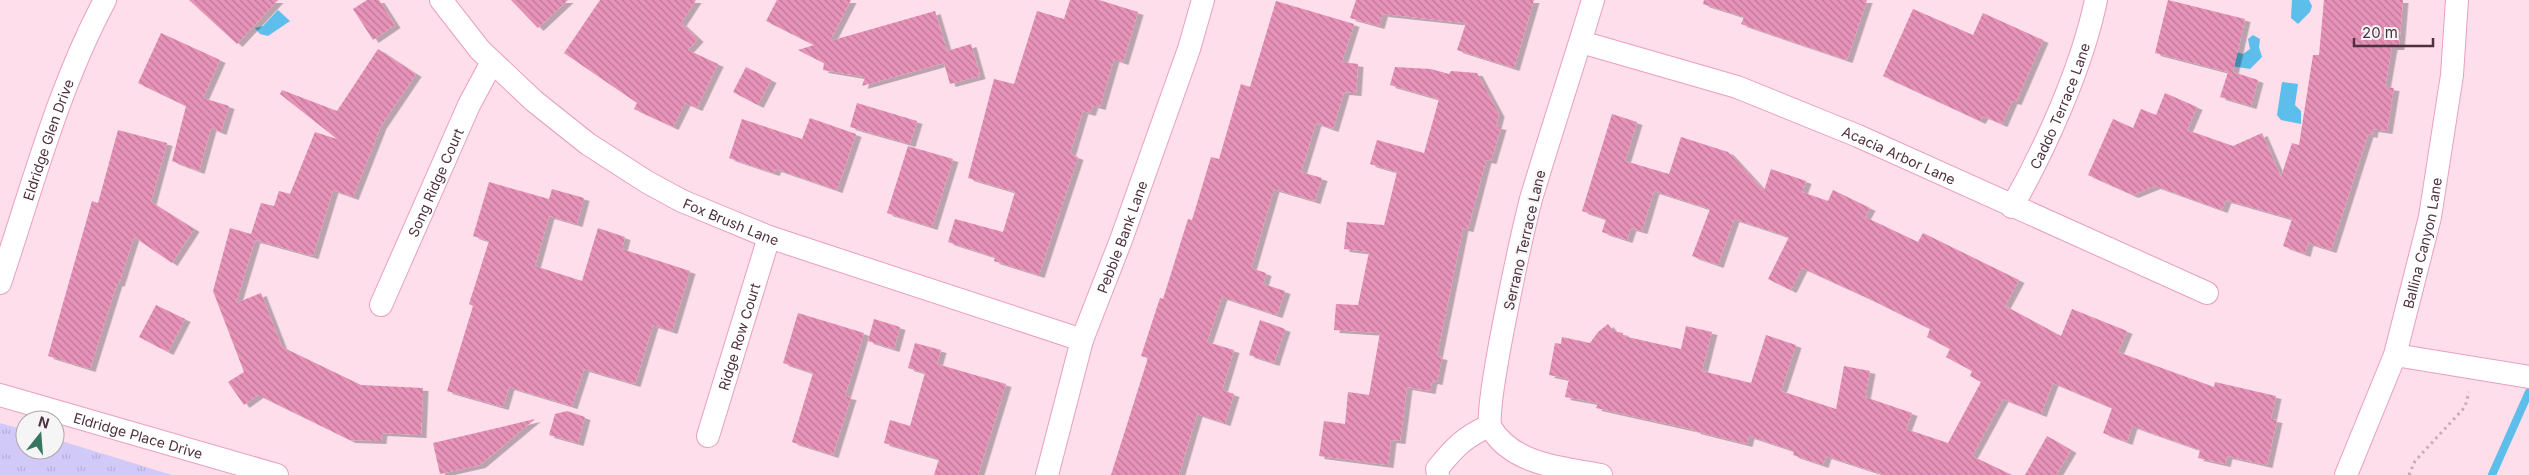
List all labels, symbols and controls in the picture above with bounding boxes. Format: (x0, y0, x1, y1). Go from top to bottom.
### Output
scale bar (2354, 15, 2433, 47)
text: 20 m (2362, 23, 2398, 42)
street label: Caddo Terrace Lane (2025, 41, 2093, 172)
street label: Eldridge Glen Drive (19, 76, 77, 203)
street label: Acacia Arbor Lane (1840, 122, 1958, 187)
street label: Song Ridge Court (404, 125, 466, 239)
street label: Serrano Terrace Lane (1500, 168, 1548, 312)
street label: Ballina Canyon Lane (2399, 176, 2445, 310)
street label: Pebble Bank Lane (1093, 178, 1150, 295)
street label: Fox Brush Lane (681, 194, 781, 248)
street label: Ridge Row Court (714, 281, 763, 392)
street label: Eldridge Place Drive (72, 408, 205, 462)
north arrow (15, 410, 65, 460)
text: N (36, 412, 52, 432)

